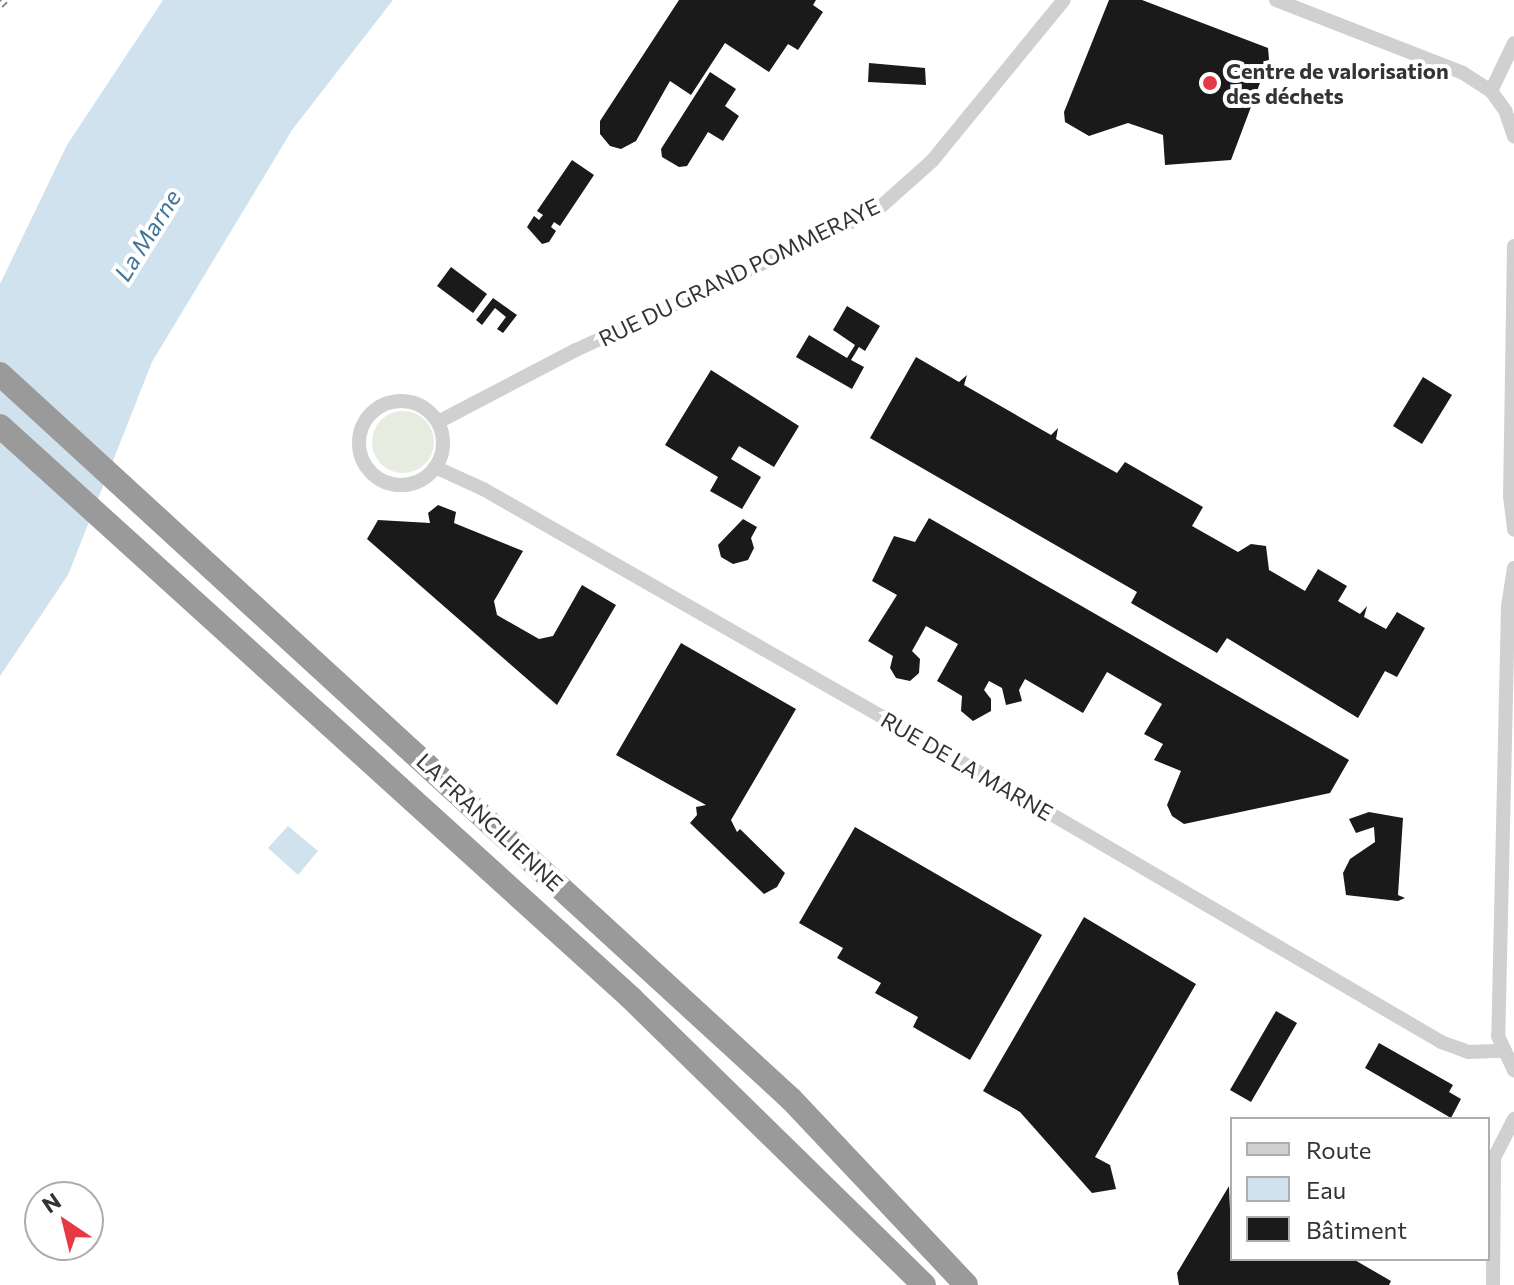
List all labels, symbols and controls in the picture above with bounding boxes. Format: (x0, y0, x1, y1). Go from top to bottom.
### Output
place label: Centre de valorisation des déchets (1226, 57, 1449, 108)
marker: Centre de valorisation des déchets (1201, 74, 1219, 92)
water label: La Marne (108, 184, 186, 286)
street label: RUE DU GRAND POMMERAYE (594, 192, 884, 352)
street label: RUE DE LA MARNE (877, 706, 1057, 826)
street label: LA FRANCILIENNE (411, 747, 569, 897)
legend (1230, 1117, 1490, 1261)
text: Route (1306, 1135, 1371, 1164)
text: Eau (1306, 1175, 1346, 1204)
north arrow (24, 1181, 104, 1261)
text: N (37, 1187, 66, 1218)
text: Bâtiment (1306, 1215, 1407, 1244)

